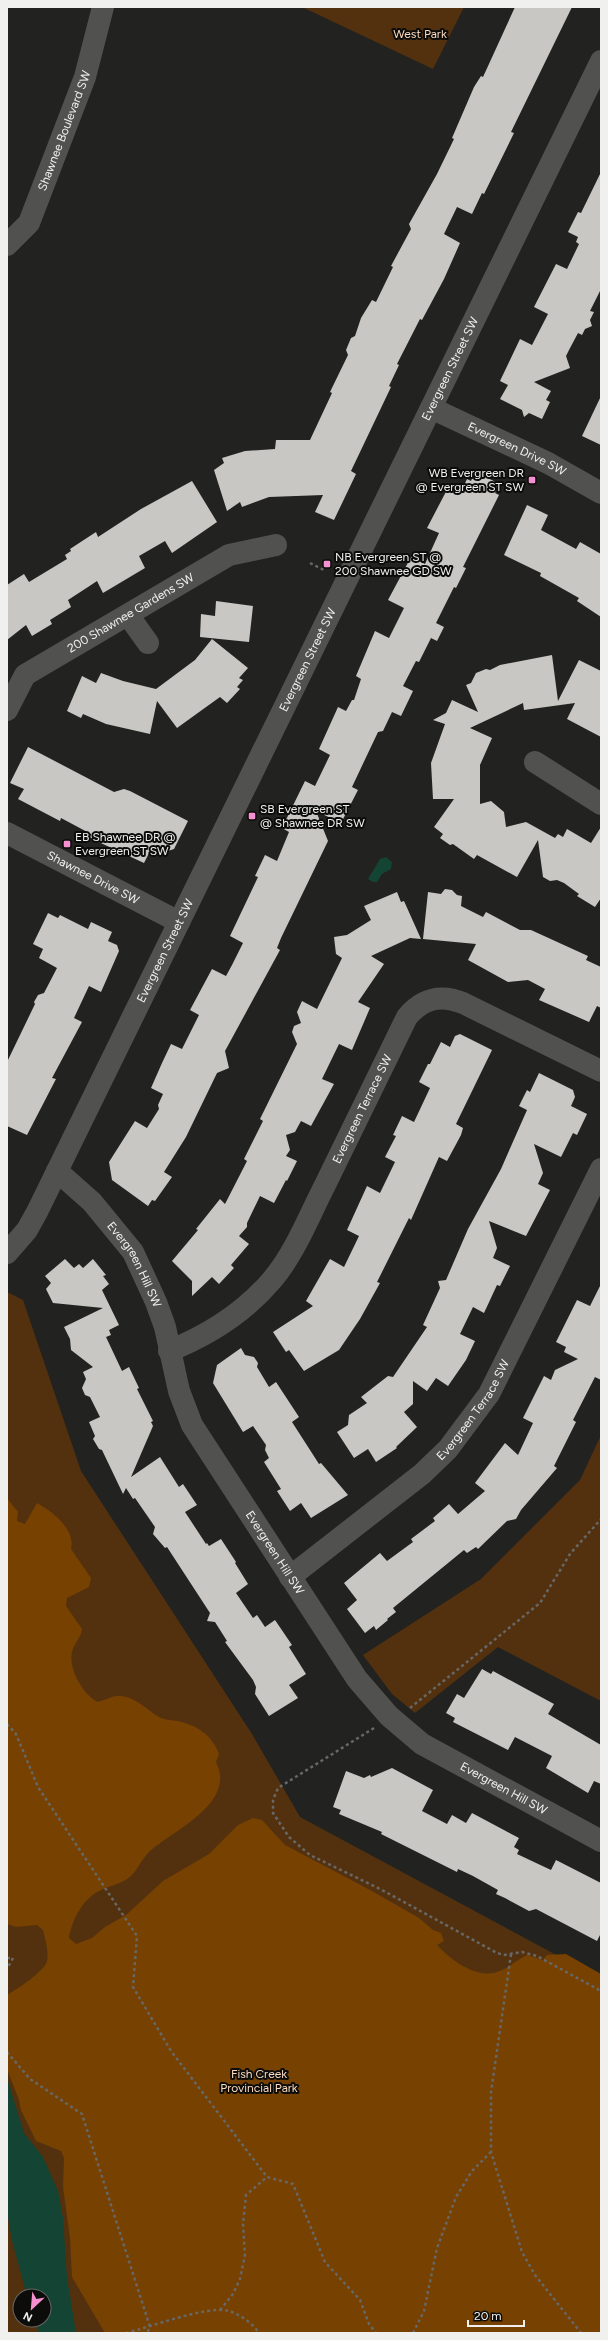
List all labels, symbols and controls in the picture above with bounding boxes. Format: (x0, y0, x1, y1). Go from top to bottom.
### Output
park label: West Park (393, 27, 447, 41)
street label: Shawnee Boulevard SW (35, 69, 93, 193)
street label: Evergreen Street SW (419, 314, 482, 423)
street label: Evergreen Drive SW (465, 419, 569, 479)
place label: WB Evergreen DR @ Evergreen ST SW (416, 466, 524, 494)
marker: WB Evergreen DR @ Evergreen ST SW (527, 475, 537, 485)
place label: NB Evergreen ST @ 200 Shawnee GD SW (335, 550, 452, 578)
marker: NB Evergreen ST @ 200 Shawnee GD SW (322, 559, 332, 569)
street label: 200 Shawnee Gardens SW (65, 570, 197, 655)
street label: Evergreen Street SW (276, 605, 339, 714)
place label: SB Evergreen ST @ Shawnee DR SW (260, 802, 365, 830)
marker: SB Evergreen ST @ Shawnee DR SW (247, 811, 257, 821)
place label: EB Shawnee DR @ Evergreen ST SW (75, 830, 175, 858)
marker: EB Shawnee DR @ Evergreen ST SW (62, 839, 72, 849)
street label: Shawnee Drive SW (45, 848, 142, 907)
street label: Evergreen Street SW (134, 896, 196, 1005)
street label: Evergreen Terrace SW (330, 1052, 395, 1166)
street label: Evergreen Hill SW (104, 1219, 165, 1310)
street label: Evergreen Terrace SW (434, 1357, 512, 1463)
street label: Evergreen Hill SW (243, 1508, 307, 1597)
street label: Evergreen Hill SW (458, 1759, 550, 1818)
park label: Fish Creek Provincial Park (220, 2067, 298, 2095)
north arrow (12, 2288, 52, 2328)
scale bar (468, 2302, 524, 2328)
text: N (21, 2309, 35, 2324)
text: 20 m (474, 2309, 502, 2323)

